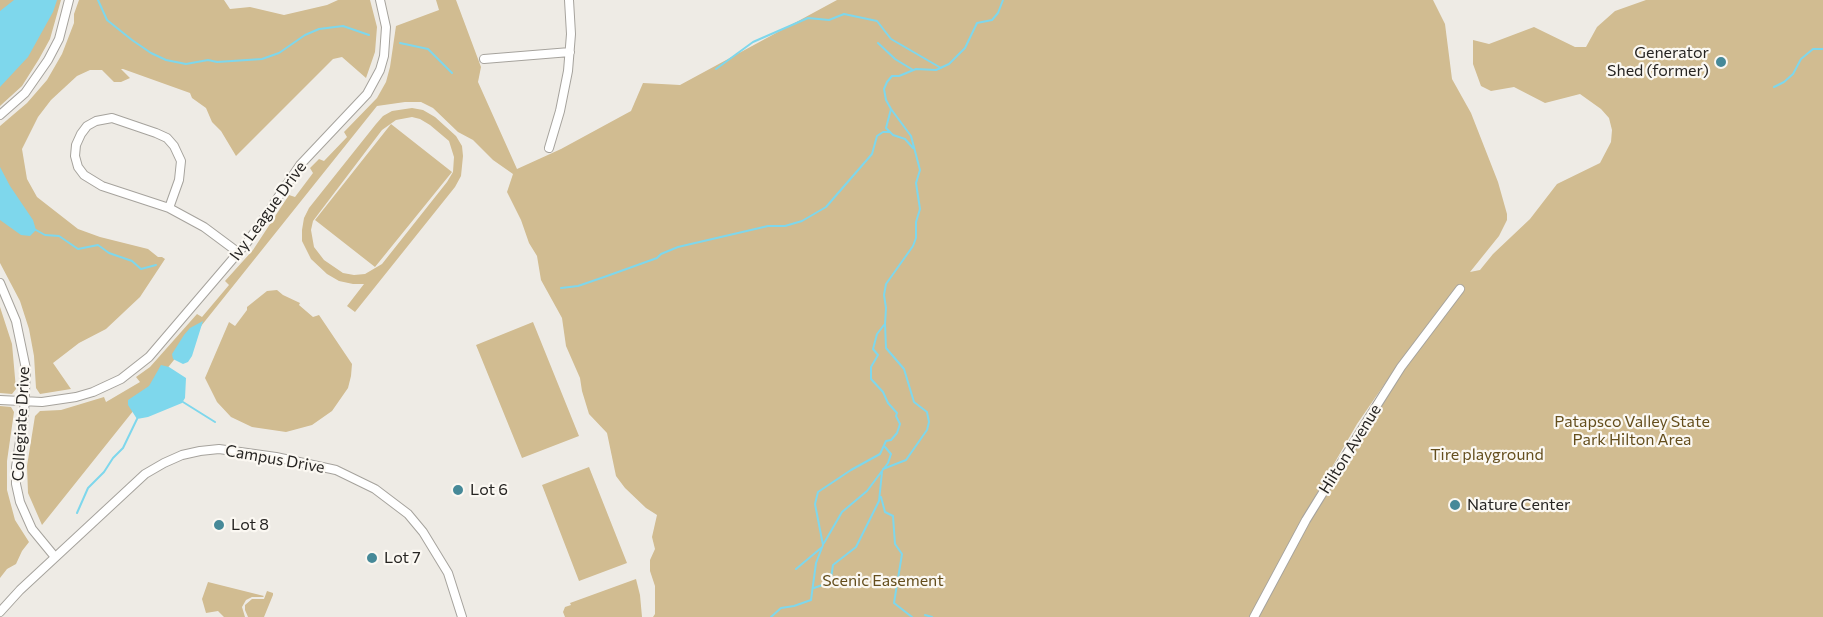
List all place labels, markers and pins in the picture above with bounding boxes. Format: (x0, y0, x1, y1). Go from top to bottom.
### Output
place label: Generator Shed (former) (1607, 43, 1709, 81)
marker: Generator Shed (former) (1714, 55, 1728, 69)
place label: Lot 6 (470, 480, 508, 500)
marker: Lot 6 (451, 483, 465, 497)
place label: Nature Center (1467, 495, 1570, 515)
marker: Nature Center (1448, 498, 1462, 512)
place label: Lot 8 (231, 515, 269, 535)
marker: Lot 8 (212, 518, 226, 532)
place label: Lot 7 (384, 548, 421, 568)
marker: Lot 7 (365, 551, 379, 565)

